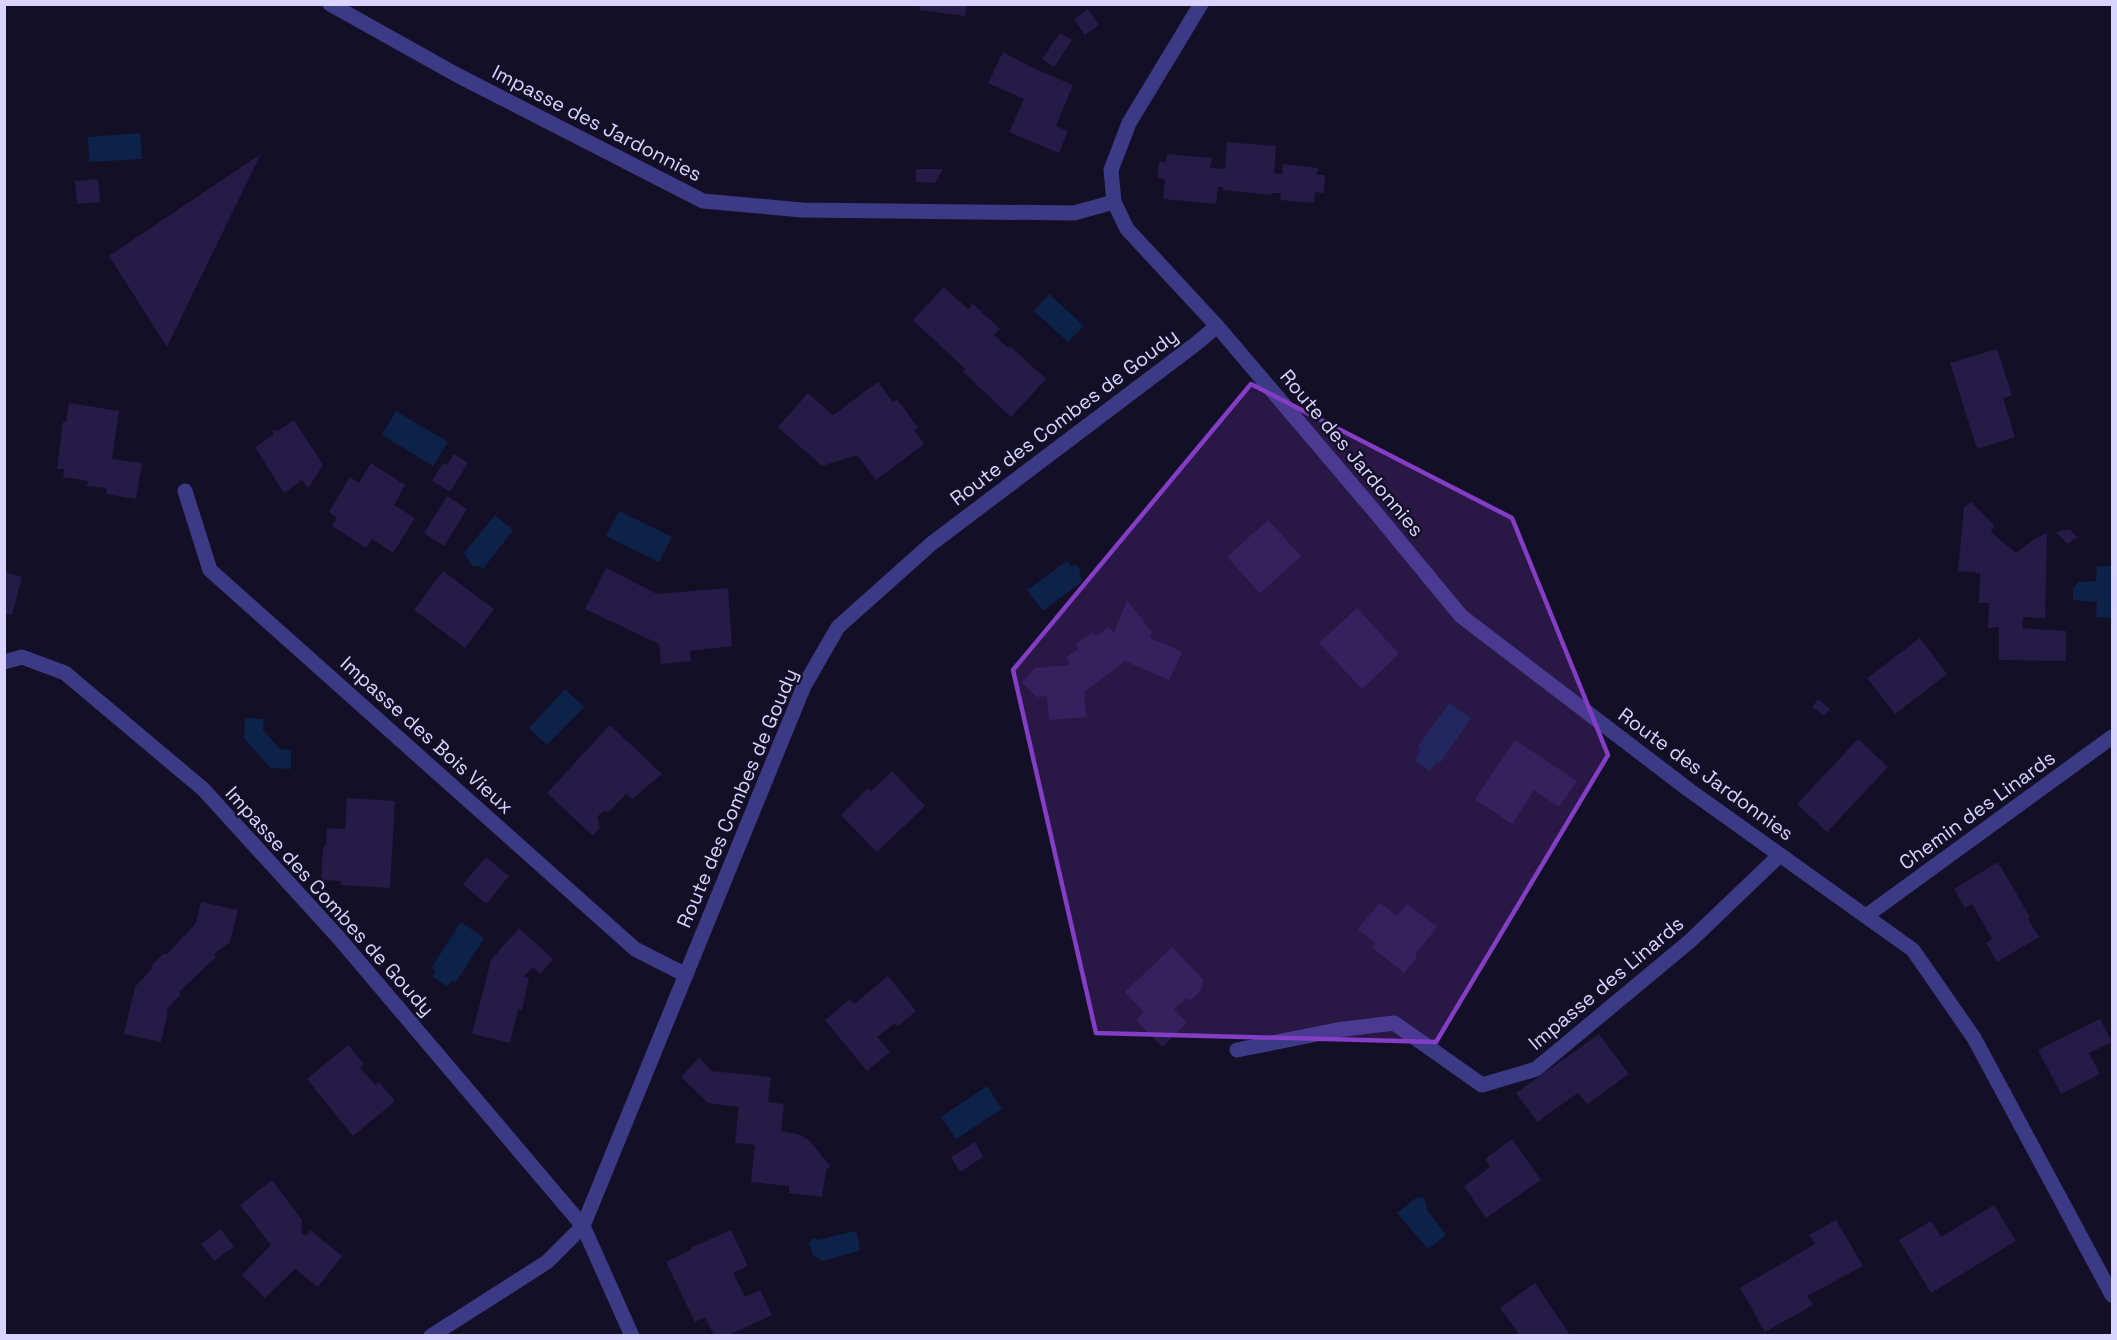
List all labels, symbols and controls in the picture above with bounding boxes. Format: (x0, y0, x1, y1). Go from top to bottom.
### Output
street label: Impasse des Jardonnies (488, 59, 706, 187)
street label: Route des Combes de Goudy (945, 323, 1183, 511)
street label: Route des Jardonnies (1274, 364, 1430, 542)
street label: Impasse des Bois Vieux (335, 650, 519, 820)
street label: Route des Combes de Goudy (671, 664, 803, 932)
street label: Route des Jardonnies (1613, 702, 1799, 846)
street label: Chemin des Linards (1894, 745, 2060, 875)
street label: Impasse des Combes de Goudy (220, 781, 440, 1021)
street label: Impasse des Linards (1523, 910, 1689, 1056)

